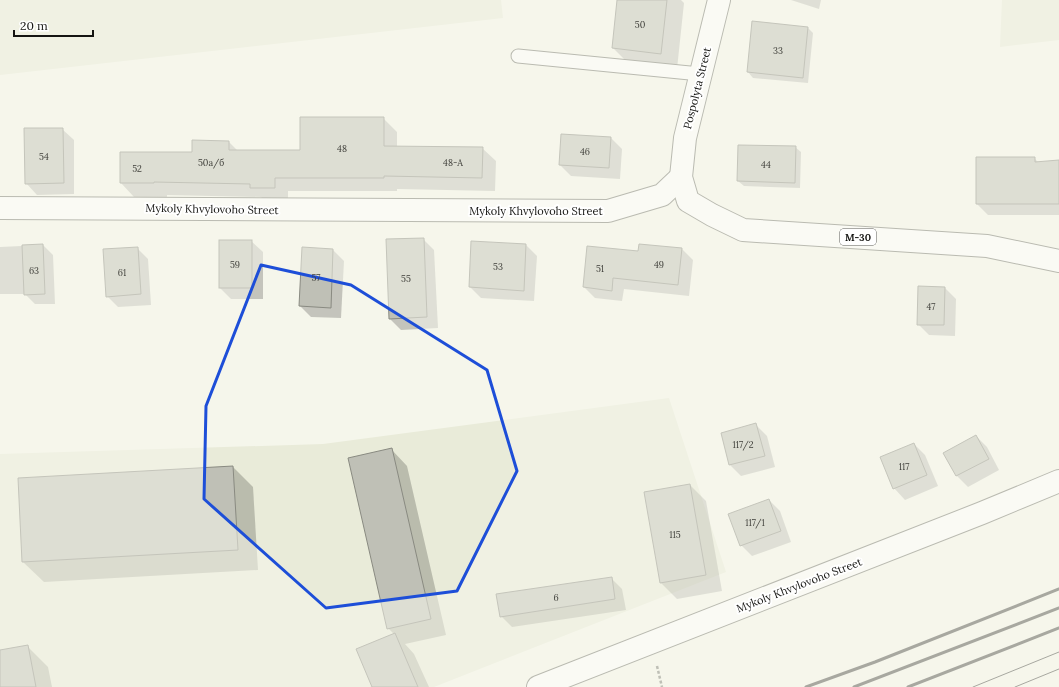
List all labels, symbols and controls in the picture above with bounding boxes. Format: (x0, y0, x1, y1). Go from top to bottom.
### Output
scale bar (14, 12, 93, 38)
text: 20 m (20, 18, 48, 33)
house number: 50 (635, 19, 646, 30)
street label: Pospolyta Street (680, 45, 714, 130)
house number: 33 (773, 45, 783, 56)
house number: 48 (337, 143, 347, 154)
house number: 46 (580, 146, 590, 157)
house number: 54 (39, 151, 49, 162)
house number: 50а/б (198, 157, 224, 169)
house number: 48-А (443, 157, 463, 168)
house number: 44 (761, 159, 771, 170)
house number: 52 (132, 163, 142, 174)
street label: Mykoly Khvylovoho Street (145, 201, 280, 217)
street label: Mykoly Khvylovoho Street (469, 204, 603, 218)
road number: М-30 (840, 229, 876, 245)
house number: 59 (230, 259, 240, 270)
house number: 49 (654, 259, 664, 270)
house number: 53 (493, 261, 503, 272)
house number: 51 (596, 263, 604, 274)
house number: 63 (29, 265, 39, 276)
house number: 61 (118, 267, 126, 278)
house number: 57 (311, 272, 321, 283)
house number: 55 (401, 273, 411, 284)
house number: 47 (926, 301, 936, 312)
house number: 117/2 (732, 439, 754, 451)
house number: 117 (899, 461, 909, 472)
house number: 117/1 (745, 517, 765, 529)
house number: 115 (669, 529, 681, 540)
street label: Mykoly Khvylovoho Street (734, 554, 864, 615)
house number: 6 (553, 592, 559, 603)

